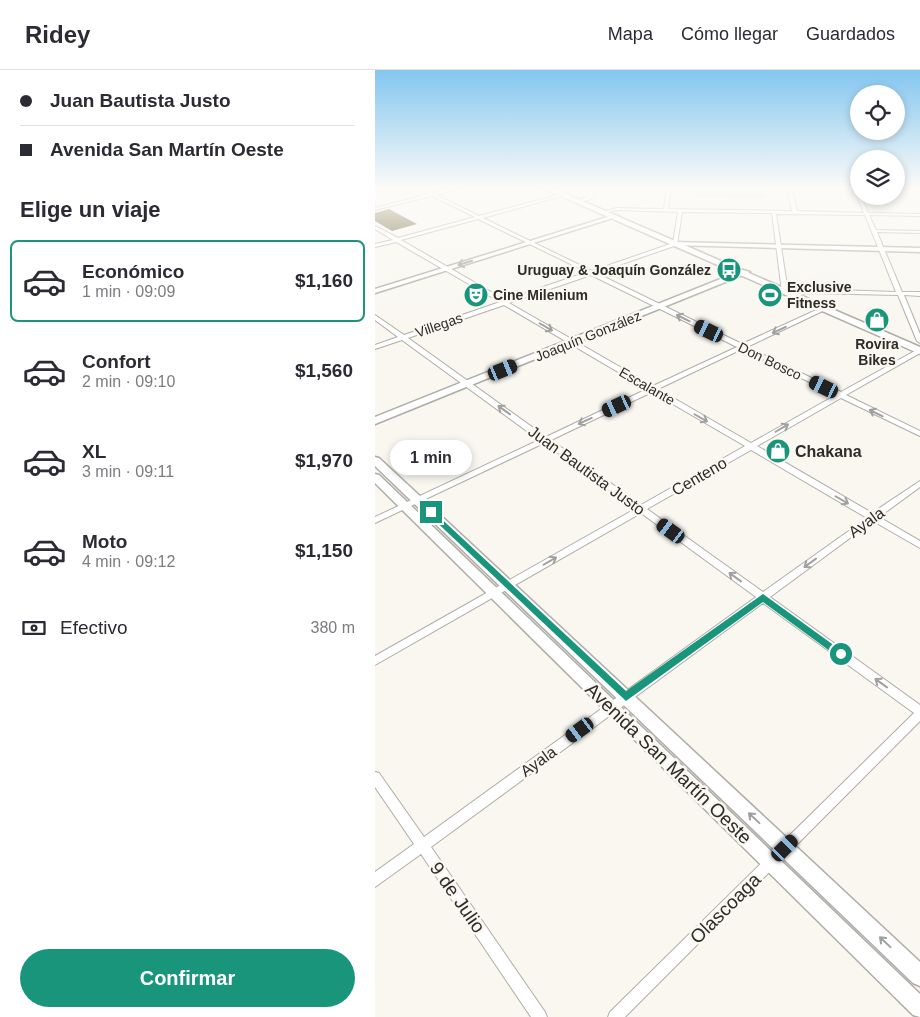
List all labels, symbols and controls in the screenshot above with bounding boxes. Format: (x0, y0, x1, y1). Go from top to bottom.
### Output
text: Ridey (25, 21, 90, 48)
text: Mapa (608, 24, 653, 44)
text: Cómo llegar (681, 24, 778, 44)
text: Guardados (806, 24, 895, 44)
map controls (850, 85, 905, 205)
button: locate (850, 85, 905, 140)
text: Juan Bautista Justo (50, 90, 231, 111)
text: Avenida San Martín Oeste (50, 139, 284, 160)
button: layers (850, 150, 905, 205)
text: Elige un viaje (20, 197, 161, 222)
bus stop icon: Uruguay & Joaquín González (716, 257, 742, 283)
icon: car (22, 259, 67, 304)
one-way arrow (458, 259, 473, 268)
text: Económico (82, 261, 184, 282)
place label: Uruguay & Joaquín González (517, 262, 711, 278)
text: $1,160 (295, 270, 353, 291)
place label: Exclusive Fitness (787, 279, 852, 311)
theatre icon: Cine Milenium (463, 282, 489, 308)
sports icon: Exclusive Fitness (757, 282, 783, 308)
text: 1 min · 09:09 (82, 283, 175, 300)
place label: Cine Milenium (493, 287, 588, 303)
street label: Joaquín González (533, 307, 643, 365)
shop icon: Rovira Bikes (864, 307, 890, 333)
street label: Villegas (413, 309, 465, 341)
one-way arrow (676, 313, 691, 322)
car (692, 318, 725, 344)
one-way arrow (538, 322, 552, 332)
one-way arrow (772, 325, 787, 335)
place label: Rovira Bikes (855, 336, 899, 368)
street label: Don Bosco (736, 339, 804, 383)
icon: car (22, 349, 67, 394)
text: Confort (82, 351, 151, 372)
car (486, 357, 519, 383)
text: $1,560 (295, 360, 353, 381)
street label: Escalante (616, 364, 678, 408)
text: 2 min · 09:10 (82, 373, 175, 390)
car (807, 374, 840, 400)
car (600, 393, 633, 419)
one-way arrow (497, 405, 511, 415)
one-way arrow (869, 408, 884, 417)
one-way arrow (694, 413, 708, 423)
one-way arrow (578, 417, 593, 427)
street label: Juan Bautista Justo (525, 422, 648, 518)
one-way arrow (775, 423, 789, 433)
shop icon: Chakana (765, 438, 791, 464)
icon: car (22, 439, 67, 484)
callout: 1 min (390, 440, 472, 474)
text: XL (82, 441, 106, 462)
place label: Chakana (795, 443, 862, 460)
text: 1 min (410, 449, 452, 466)
text: $1,970 (295, 450, 353, 471)
street label: Centeno (669, 454, 730, 499)
text: 3 min · 09:11 (82, 463, 174, 480)
one-way arrow (834, 495, 848, 505)
route end (420, 501, 442, 523)
street label: Ayala (845, 504, 887, 541)
car (654, 516, 687, 546)
icon: car (22, 529, 67, 574)
text: Moto (82, 531, 127, 552)
text: $1,150 (295, 540, 353, 561)
text: 4 min · 09:12 (82, 553, 175, 570)
one-way arrow (543, 556, 557, 566)
one-way arrow (803, 558, 817, 568)
one-way arrow (728, 572, 742, 582)
icon: cash (20, 614, 48, 642)
text: Efectivo (60, 617, 128, 638)
text: 380 m (311, 619, 355, 636)
route start (830, 643, 852, 665)
one-way arrow (874, 678, 888, 688)
street label: Avenida San Martín Oeste (581, 679, 756, 848)
car (563, 715, 596, 745)
street label: Ayala (517, 743, 559, 780)
one-way arrow (748, 812, 760, 824)
car (769, 832, 800, 864)
street label: 9 de Julio (426, 858, 490, 937)
street label: Olascoaga (686, 869, 765, 948)
one-way arrow (878, 936, 891, 948)
button: Confirmar (20, 949, 355, 1007)

